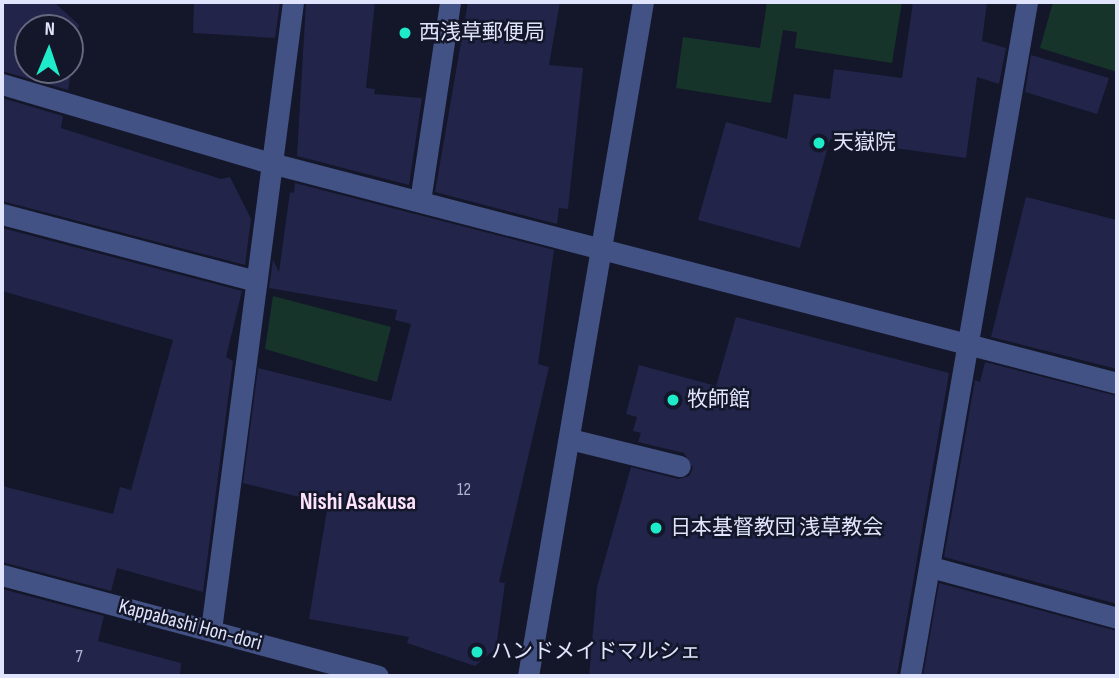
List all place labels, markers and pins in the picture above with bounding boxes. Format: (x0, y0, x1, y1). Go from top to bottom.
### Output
place label: 西浅草郵便局 (419, 20, 545, 46)
marker: 西浅草郵便局 (397, 25, 413, 41)
place label: 天嶽院 (833, 130, 896, 156)
marker: 天嶽院 (811, 135, 827, 151)
place label: 牧師館 (687, 387, 750, 413)
marker: 牧師館 (665, 392, 681, 408)
place label: 日本基督教団 浅草教会 (670, 515, 883, 541)
marker: 日本基督教団 浅草教会 (648, 520, 664, 536)
place label: ハンドメイドマルシェ (491, 639, 701, 665)
marker: ハンドメイドマルシェ (469, 644, 485, 660)

